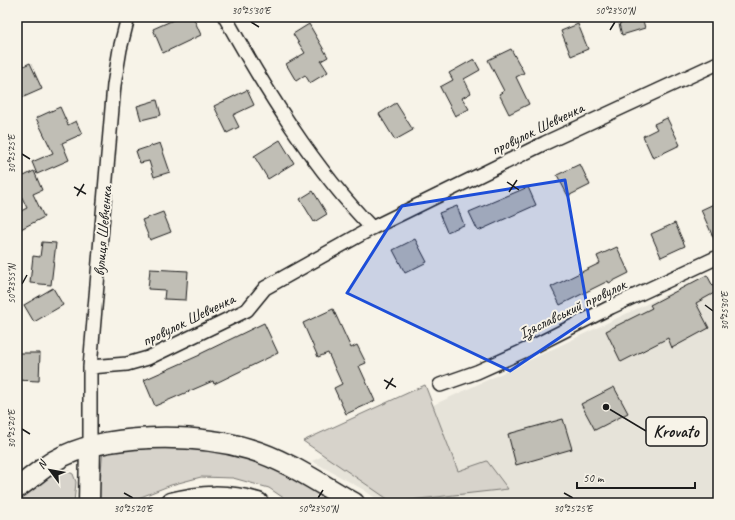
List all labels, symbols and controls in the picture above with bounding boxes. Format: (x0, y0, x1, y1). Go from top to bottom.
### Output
text: 30°25'30"E (232, 4, 272, 17)
text: 50°23'50"N (595, 4, 637, 17)
street label: провулок Шевченка (488, 97, 588, 160)
text: 30°25'25"E (5, 133, 18, 173)
street label: вулиця Шевченка (89, 184, 117, 277)
text: 50°23'55"N (5, 262, 18, 304)
street label: Ізяславський провулок (516, 274, 630, 343)
street label: провулок Шевченка (139, 288, 239, 351)
text: 30°25'30"E (718, 290, 731, 330)
text: 30°25'20"E (5, 408, 18, 448)
callout: Krovato (646, 417, 707, 446)
text: Krovato (653, 421, 700, 442)
north arrow (30, 450, 70, 490)
text: N (34, 456, 50, 471)
scale bar (577, 464, 695, 490)
text: 50 m (583, 470, 605, 486)
text: 30°25'20"E (114, 502, 154, 515)
text: 50°23'50"N (298, 502, 340, 515)
text: 30°25'25"E (554, 502, 594, 515)

